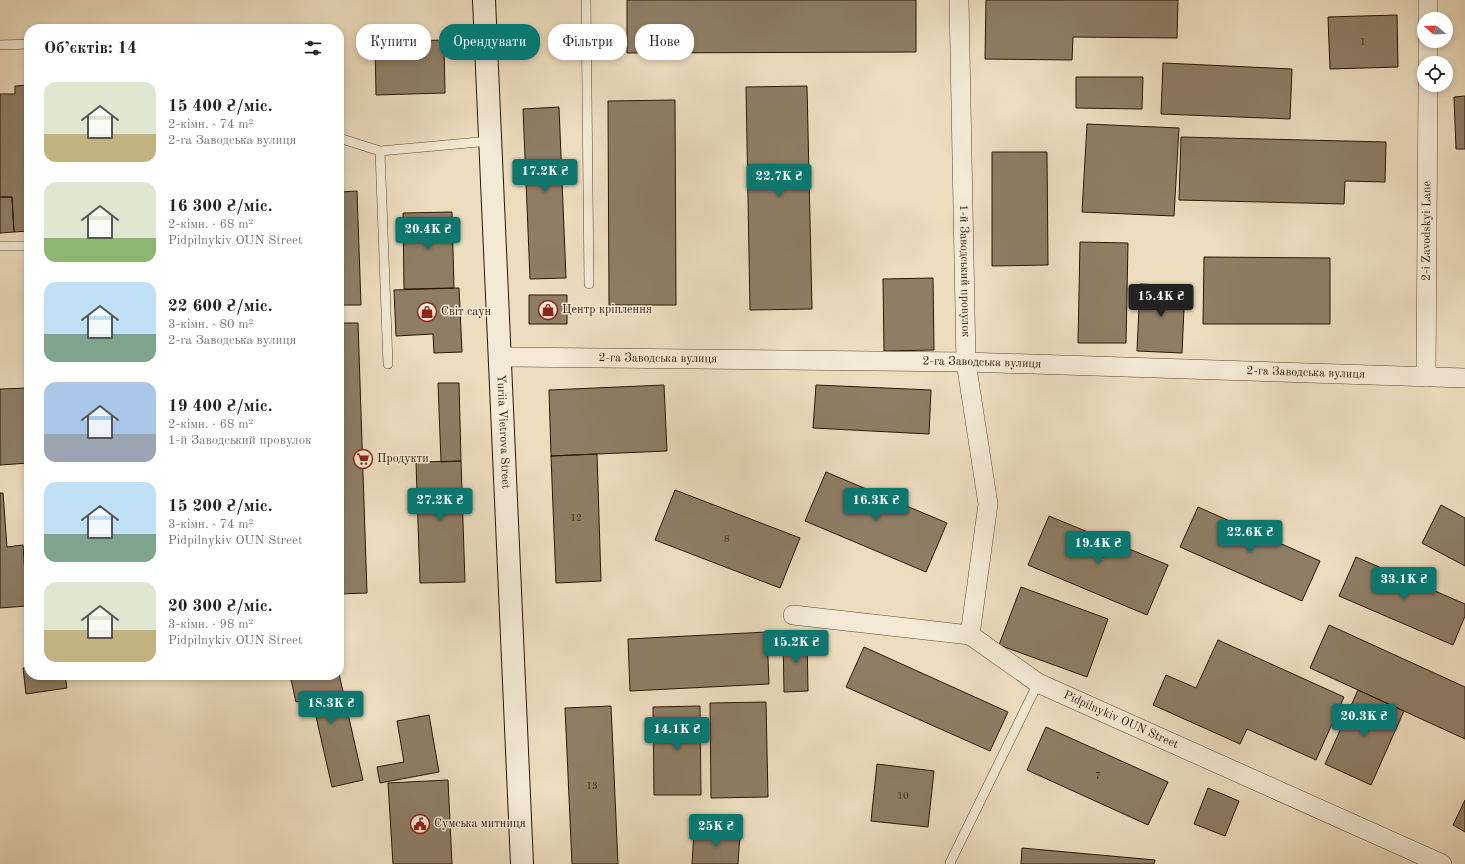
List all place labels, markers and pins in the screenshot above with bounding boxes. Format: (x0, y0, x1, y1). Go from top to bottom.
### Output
pin: 17.2K ₴ (508, 159, 582, 193)
pin: 22.7K ₴ (742, 164, 816, 198)
pin: 20.4K ₴ (391, 217, 465, 251)
pin: 15.4K ₴ (1124, 284, 1198, 318)
shop icon: Центр кріплення (537, 299, 559, 321)
shop icon: Світ саун (416, 301, 438, 323)
place label: Центр кріплення (562, 303, 652, 316)
place label: Світ саун (441, 305, 492, 318)
supermarket icon: Продукти (352, 448, 374, 470)
place label: Продукти (377, 453, 429, 465)
pin: 27.2K ₴ (403, 488, 477, 522)
pin: 16.3K ₴ (839, 488, 913, 522)
pin: 22.6K ₴ (1213, 520, 1287, 554)
pin: 19.4K ₴ (1061, 531, 1135, 565)
pin: 33.1K ₴ (1367, 567, 1441, 601)
pin: 15.2K ₴ (759, 630, 833, 664)
pin: 18.3K ₴ (294, 691, 368, 725)
pin: 20.3K ₴ (1327, 704, 1401, 738)
pin: 14.1K ₴ (640, 717, 714, 751)
public building icon: Сумська митниця (409, 813, 431, 835)
pin: 25K ₴ (688, 814, 744, 848)
place label: Сумська митниця (434, 818, 526, 830)

